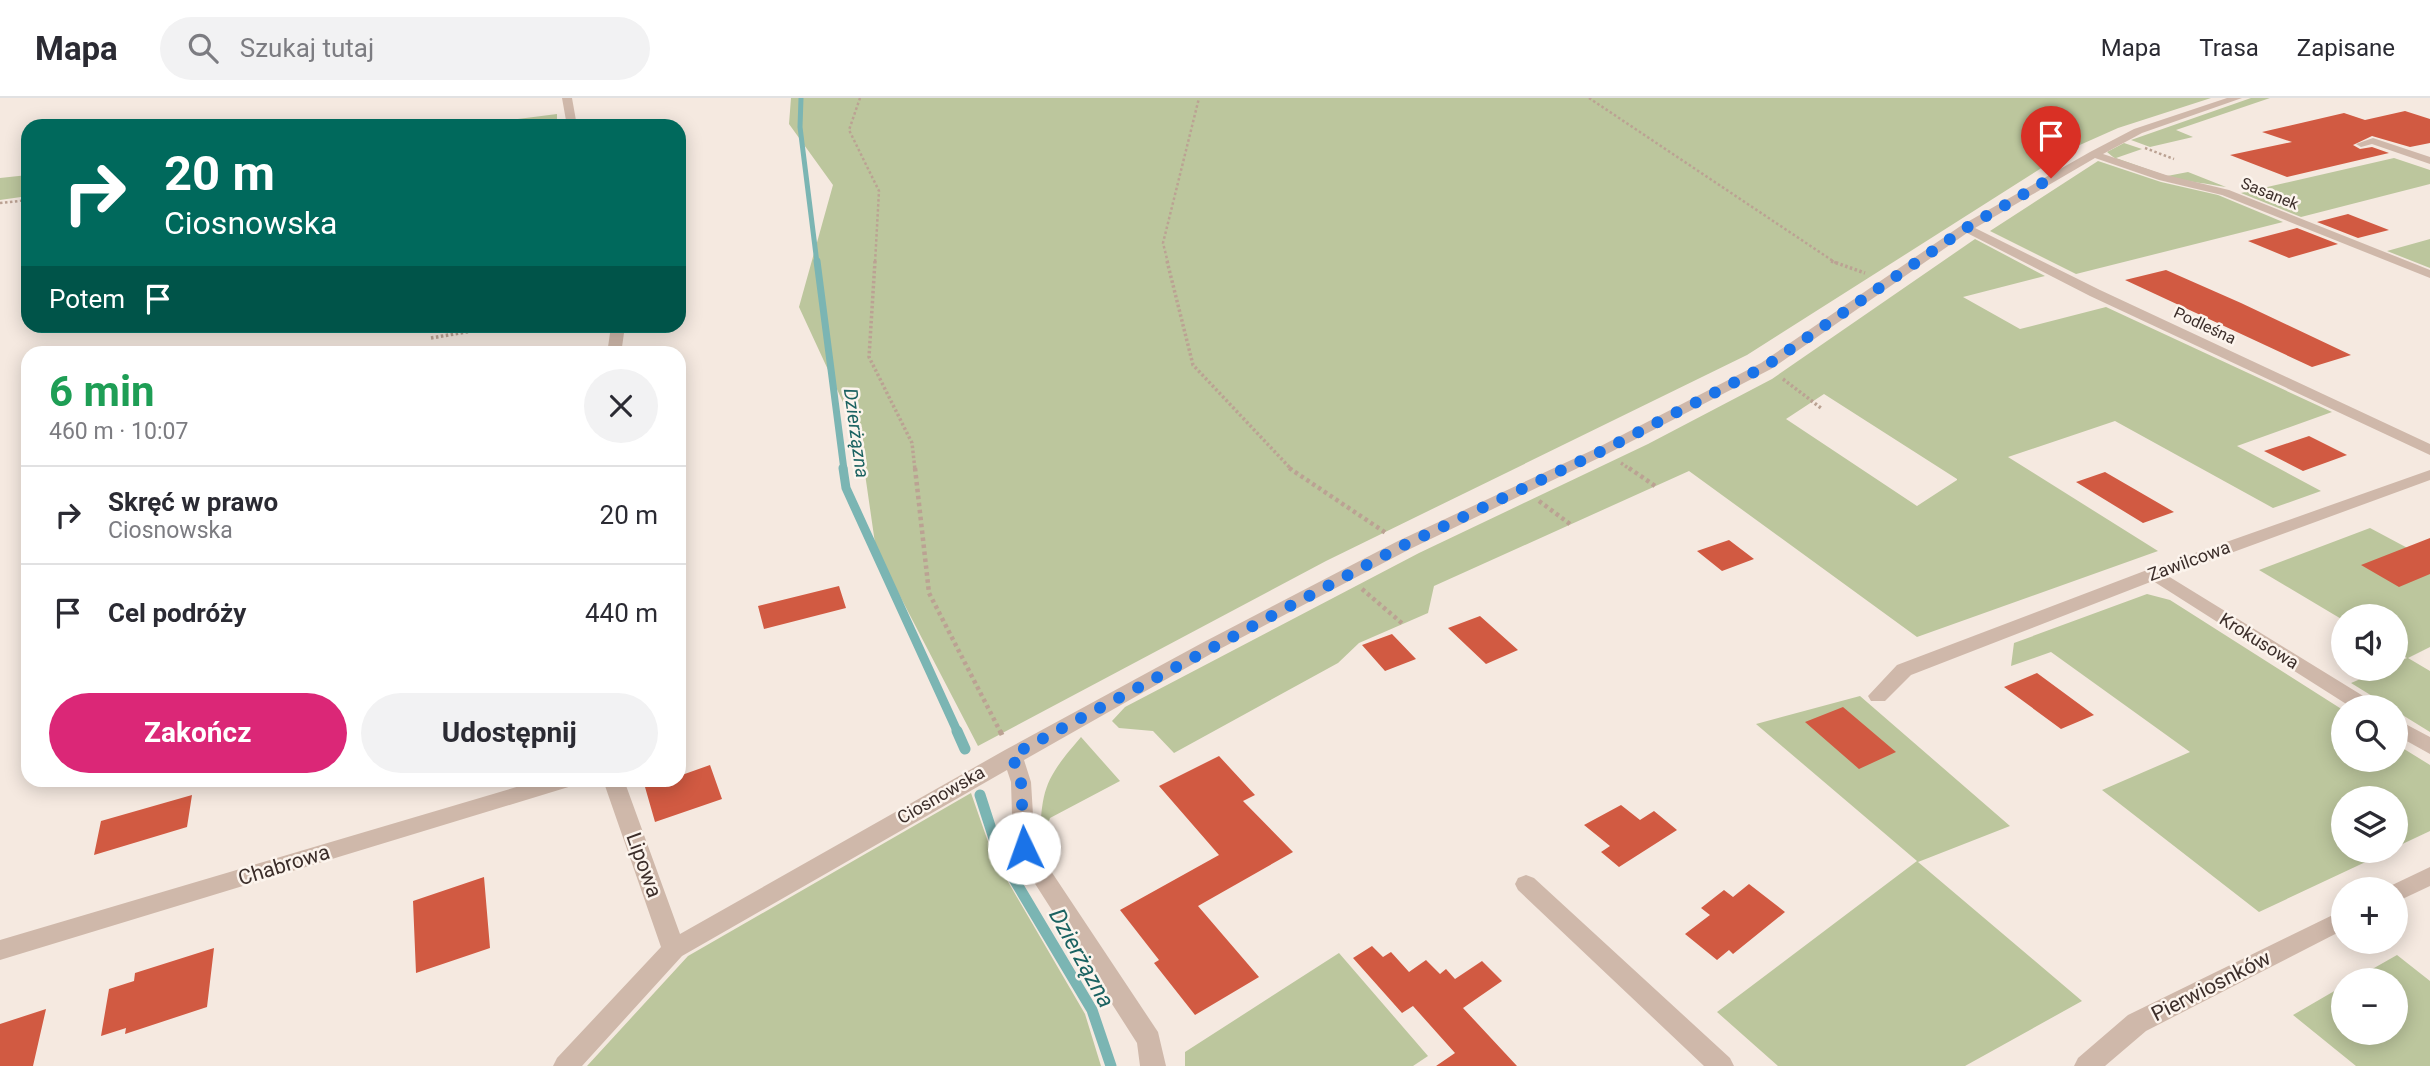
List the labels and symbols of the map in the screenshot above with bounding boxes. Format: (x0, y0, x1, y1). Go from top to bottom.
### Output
pin (2021, 106, 2081, 178)
street label: Sasanek (2238, 173, 2302, 214)
street label: Podleśna (2171, 303, 2239, 348)
water label: Dzierżązna (839, 387, 874, 479)
street label: Zawilcowa (2145, 536, 2233, 585)
street label: Krokusowa (2216, 608, 2303, 673)
street label: Ciosnowska (893, 761, 988, 828)
position arrow (987, 811, 1061, 885)
street label: Lipowa (621, 829, 667, 901)
street label: Chabrowa (235, 840, 333, 890)
water label: Dzierżązna (1043, 904, 1120, 1013)
street label: Pierwiosnków (2147, 946, 2275, 1026)

